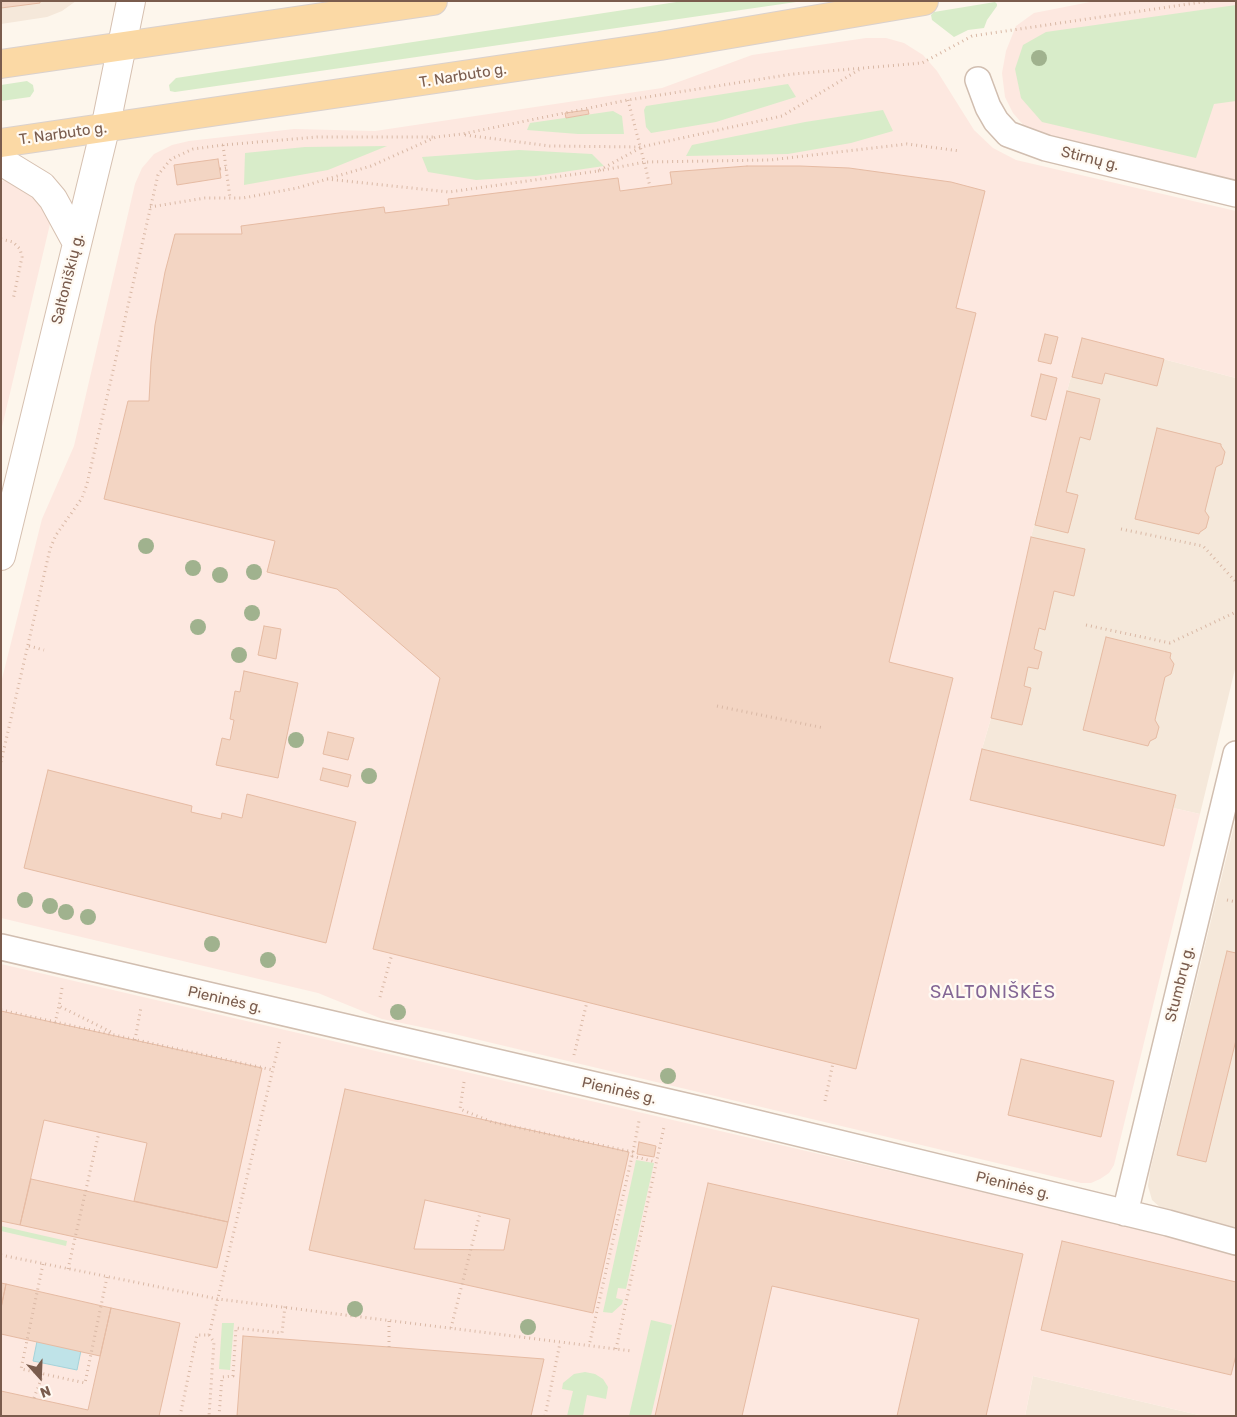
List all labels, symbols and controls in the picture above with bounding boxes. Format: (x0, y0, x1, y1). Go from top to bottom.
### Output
street label: T. Narbuto g. (418, 60, 508, 92)
street label: T. Narbuto g. (18, 119, 108, 149)
street label: Stirnų g. (1059, 143, 1121, 175)
street label: Saltoniškių g. (48, 232, 88, 326)
street label: Stumbrų g. (1162, 944, 1198, 1024)
district label: SALTONIŠKĖS (929, 982, 1057, 1004)
street label: Pieninės g. (186, 983, 264, 1017)
street label: Pieninės g. (580, 1074, 658, 1108)
street label: Pieninės g. (974, 1168, 1052, 1204)
north arrow (15, 1352, 65, 1402)
text: N (38, 1382, 53, 1401)

